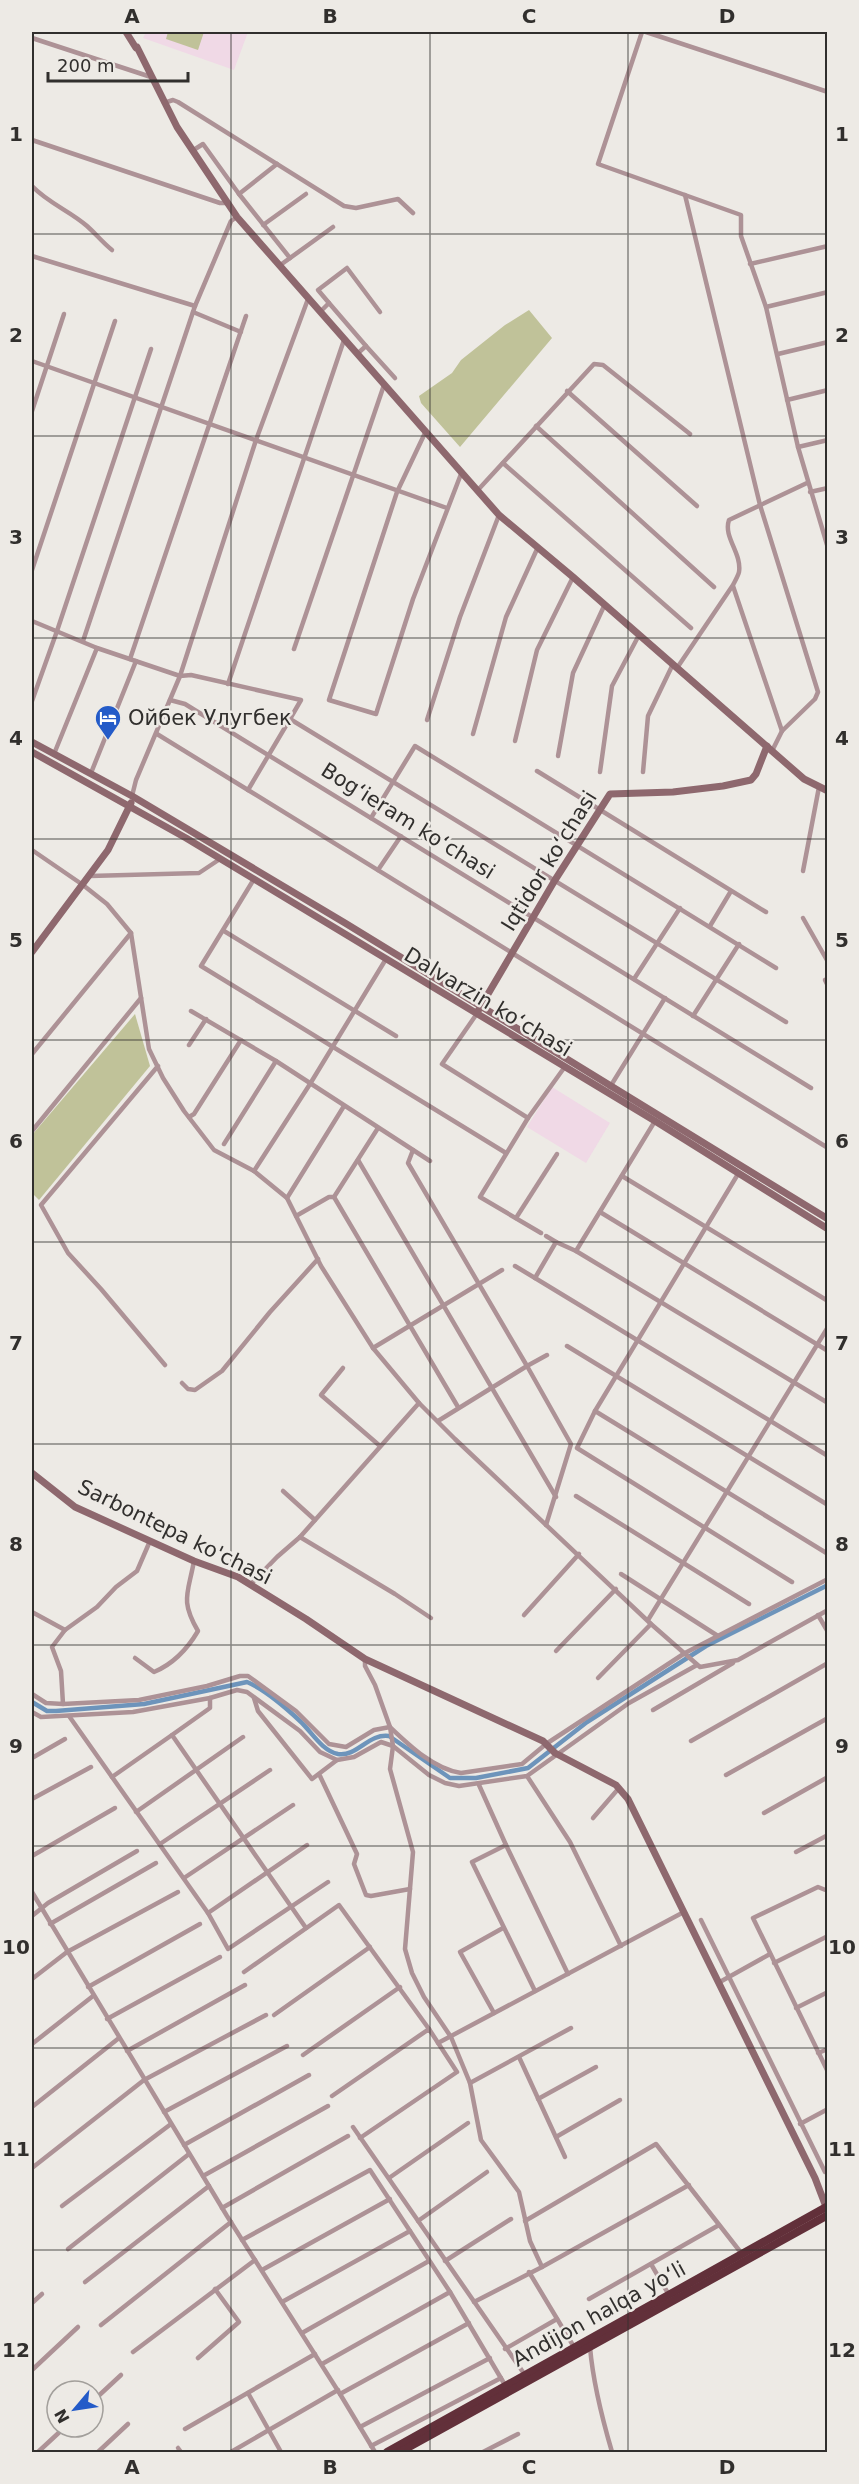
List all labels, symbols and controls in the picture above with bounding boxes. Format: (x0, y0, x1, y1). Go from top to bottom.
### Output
text: A (124, 4, 140, 28)
text: B (322, 4, 338, 28)
text: C (522, 4, 536, 28)
text: D (719, 4, 735, 28)
scale bar (48, 45, 188, 83)
text: 200 m (57, 55, 115, 76)
text: 1 (9, 122, 23, 146)
text: 1 (835, 122, 849, 146)
text: 2 (9, 323, 23, 347)
text: 2 (835, 323, 849, 347)
text: 3 (9, 525, 23, 549)
text: 3 (835, 525, 849, 549)
hotel icon: Ойбек Улугбек (93, 703, 123, 741)
place label: Ойбек Улугбек (128, 706, 292, 730)
text: 4 (9, 726, 23, 750)
text: 4 (835, 726, 849, 750)
street label: Bogʻieram koʻchasi (317, 758, 499, 884)
street label: Iqtidor koʻchasi (496, 787, 602, 935)
text: 5 (9, 928, 23, 952)
text: 5 (835, 928, 849, 952)
street label: Dalvarzin koʻchasi (400, 943, 576, 1061)
text: 6 (9, 1129, 23, 1153)
text: 6 (835, 1129, 849, 1153)
text: 7 (9, 1331, 23, 1355)
text: 7 (835, 1331, 849, 1355)
street label: Sarbontepa ko'chasi (74, 1475, 276, 1589)
text: 8 (9, 1532, 23, 1556)
text: 8 (835, 1532, 849, 1556)
text: 9 (9, 1734, 23, 1758)
text: 9 (835, 1734, 849, 1758)
text: 10 (2, 1935, 30, 1959)
text: 10 (828, 1935, 856, 1959)
text: 11 (2, 2137, 30, 2161)
text: 11 (828, 2137, 856, 2161)
street label: Andijon halqa yo‘li (508, 2256, 690, 2372)
text: 12 (2, 2338, 30, 2362)
text: 12 (828, 2338, 856, 2362)
north arrow (45, 2379, 105, 2439)
text: N (51, 2406, 74, 2426)
text: A (124, 2455, 140, 2479)
text: B (322, 2455, 338, 2479)
text: C (522, 2455, 536, 2479)
text: D (719, 2455, 735, 2479)

